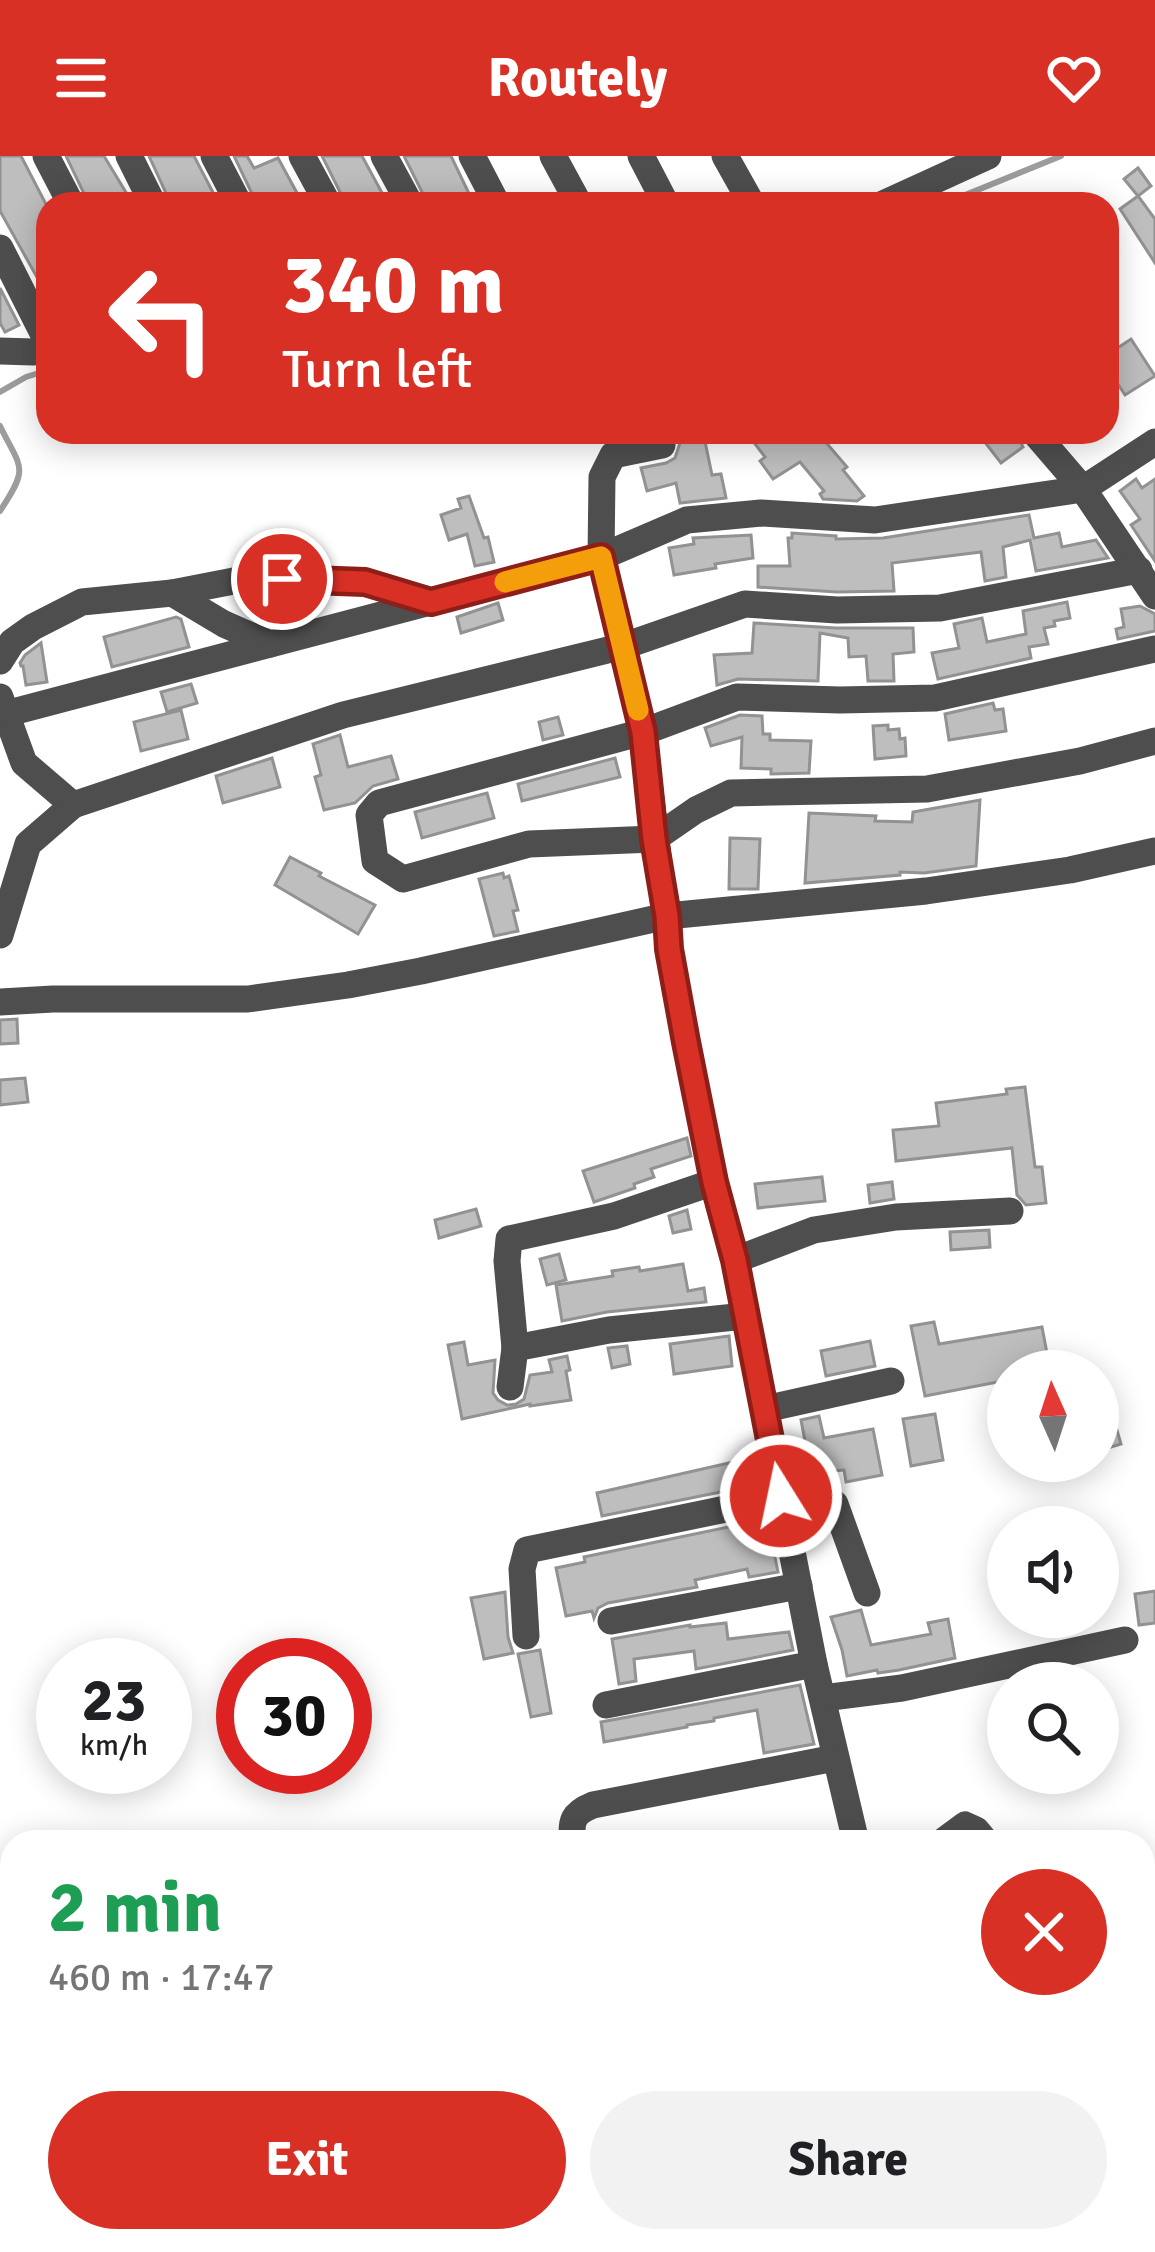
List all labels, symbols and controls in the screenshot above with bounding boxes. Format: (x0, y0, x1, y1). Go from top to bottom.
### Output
icon: menu (48, 45, 114, 111)
text: Routely (488, 45, 667, 112)
icon: heart (1041, 45, 1107, 111)
text: 340 m (282, 233, 504, 337)
icon: left (84, 240, 240, 396)
text: Turn left (282, 336, 472, 403)
pin (231, 528, 333, 630)
icon: arrive (249, 546, 315, 612)
north arrow (987, 1350, 1119, 1482)
map controls (987, 1350, 1119, 1794)
position arrow (718, 1433, 844, 1559)
button: sound (987, 1506, 1119, 1638)
speed limit sign: 30 (216, 1638, 372, 1794)
button: search (987, 1662, 1119, 1794)
text: 23 (82, 1664, 146, 1738)
text: km/h (80, 1727, 148, 1764)
text: 2 min (48, 1863, 222, 1952)
button: close (981, 1869, 1107, 1995)
text: 460 m · 17:47 (48, 1953, 275, 2001)
button: Exit (48, 2091, 566, 2229)
button: Share (590, 2091, 1107, 2229)

